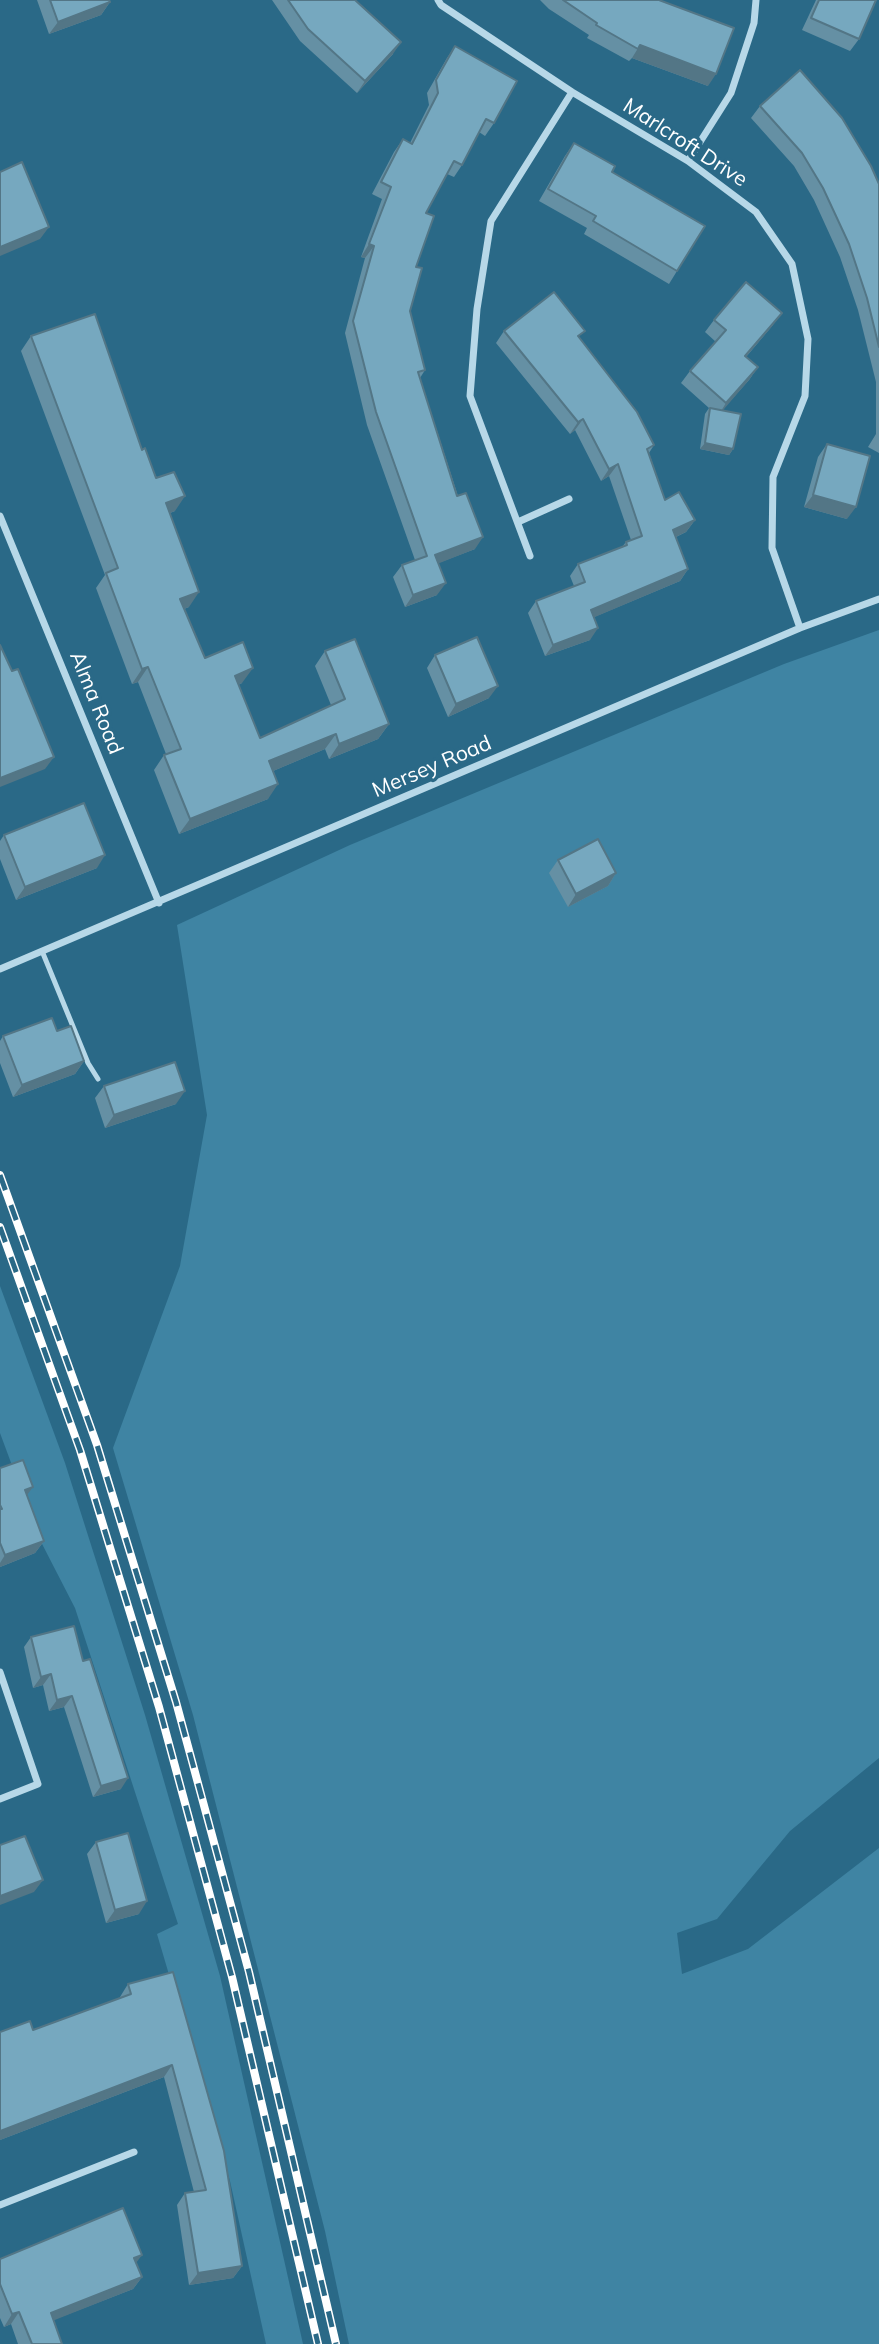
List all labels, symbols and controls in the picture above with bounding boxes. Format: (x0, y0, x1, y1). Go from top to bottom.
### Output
street label: Marlcroft Drive (618, 93, 752, 193)
street label: Alma Road (64, 648, 128, 758)
street label: Mersey Road (369, 731, 495, 803)

